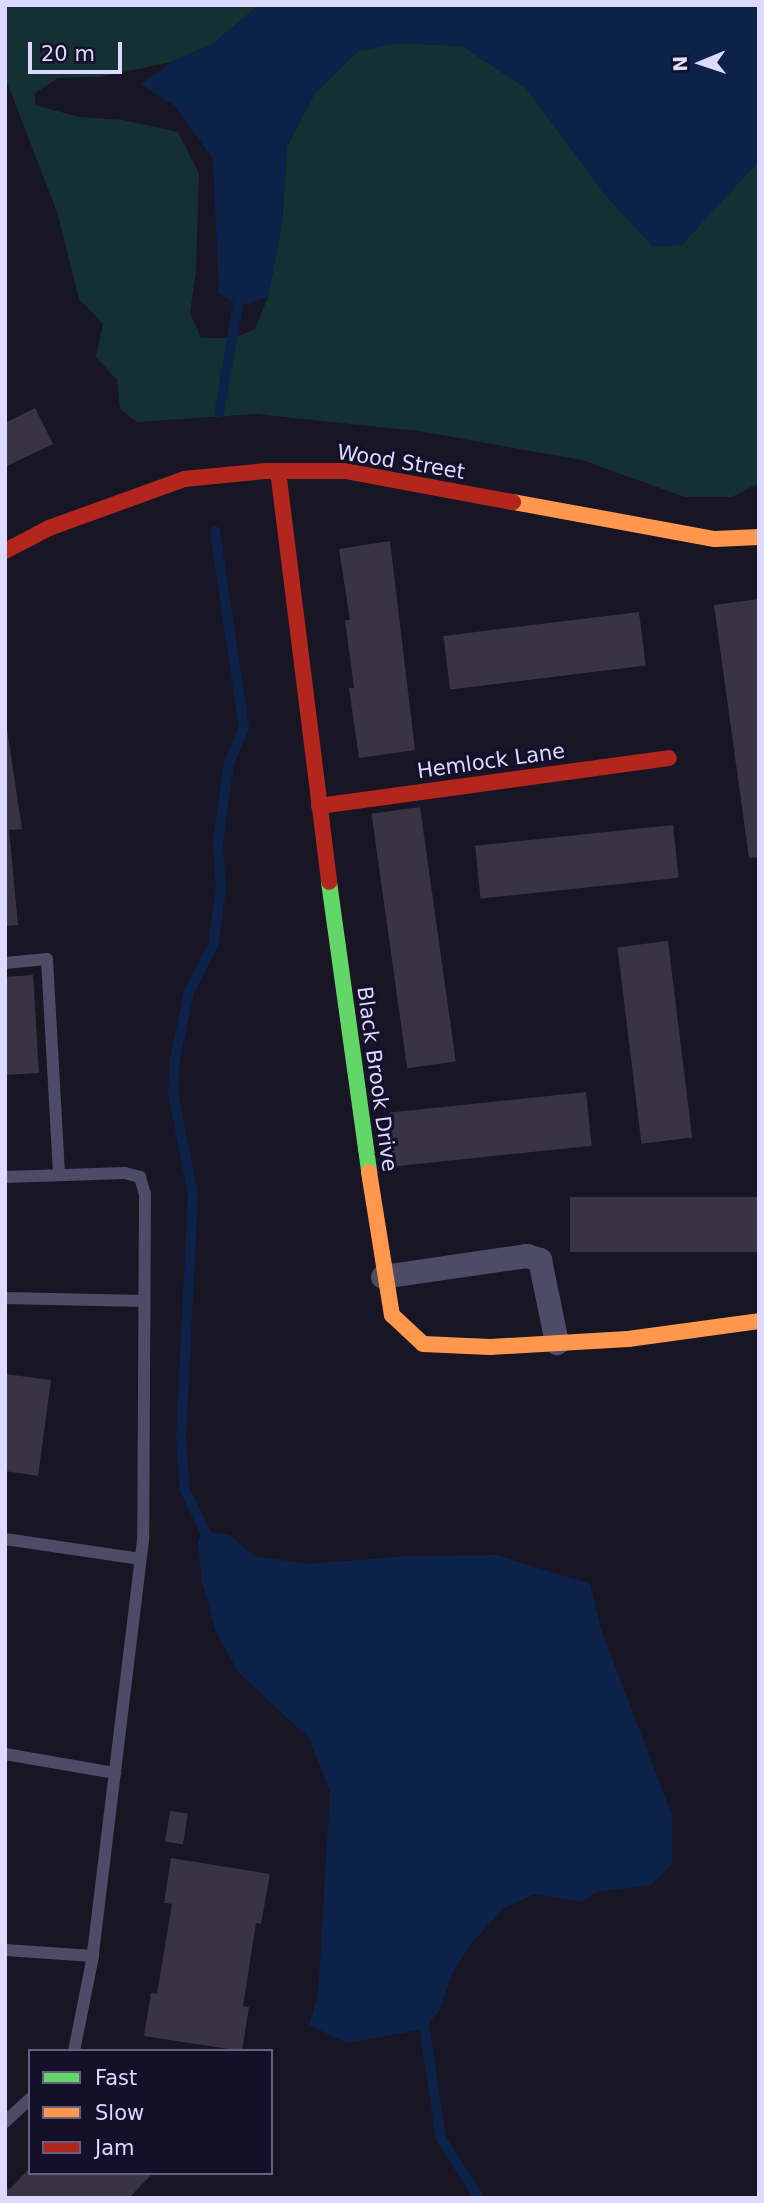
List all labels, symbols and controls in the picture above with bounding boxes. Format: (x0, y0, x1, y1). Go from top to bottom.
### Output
scale bar (32, 28, 126, 72)
north arrow (666, 28, 736, 98)
text: 20 m (41, 42, 95, 66)
text: N (669, 55, 691, 72)
street label: Wood Street (335, 439, 467, 485)
street label: Hemlock Lane (415, 738, 567, 784)
street label: Black Brook Drive (352, 985, 402, 1173)
legend (28, 2049, 273, 2175)
text: Fast (95, 2066, 137, 2090)
text: Slow (95, 2101, 144, 2125)
text: Jam (95, 2136, 135, 2160)

